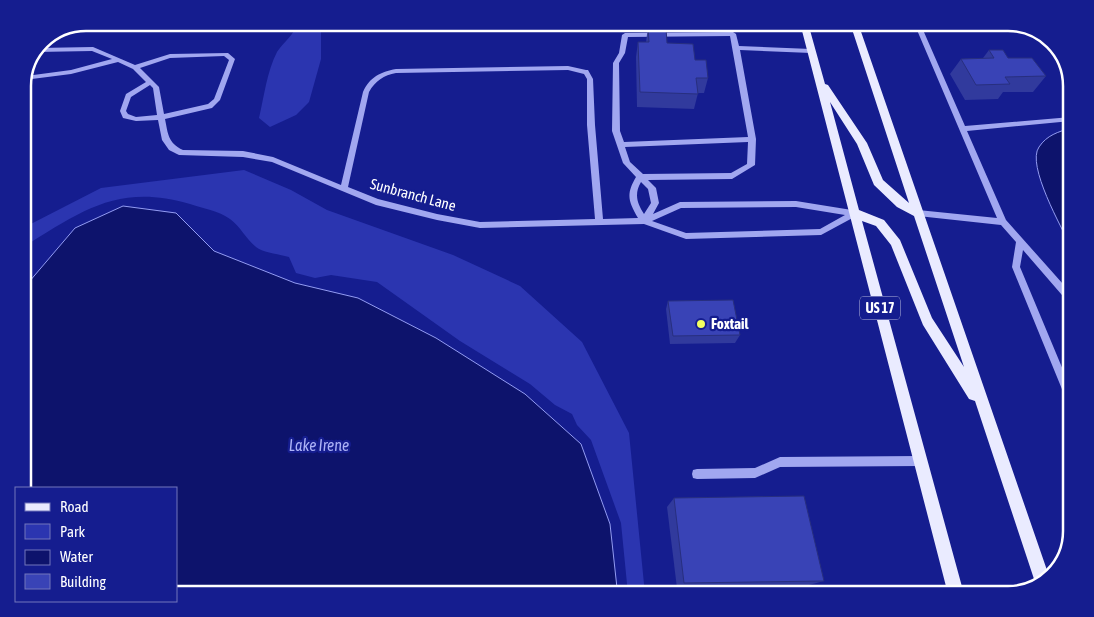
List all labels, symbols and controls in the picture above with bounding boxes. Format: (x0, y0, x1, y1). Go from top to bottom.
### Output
street label: Sunbranch Lane (368, 175, 458, 214)
road number: US 17 (860, 296, 900, 320)
place label: Foxtail (711, 315, 749, 332)
marker: Foxtail (695, 318, 707, 330)
water label: Lake Irene (289, 436, 349, 454)
legend (15, 487, 178, 602)
text: Road (60, 498, 89, 515)
text: Park (60, 523, 85, 540)
text: Water (60, 548, 93, 565)
text: Building (60, 573, 106, 590)

